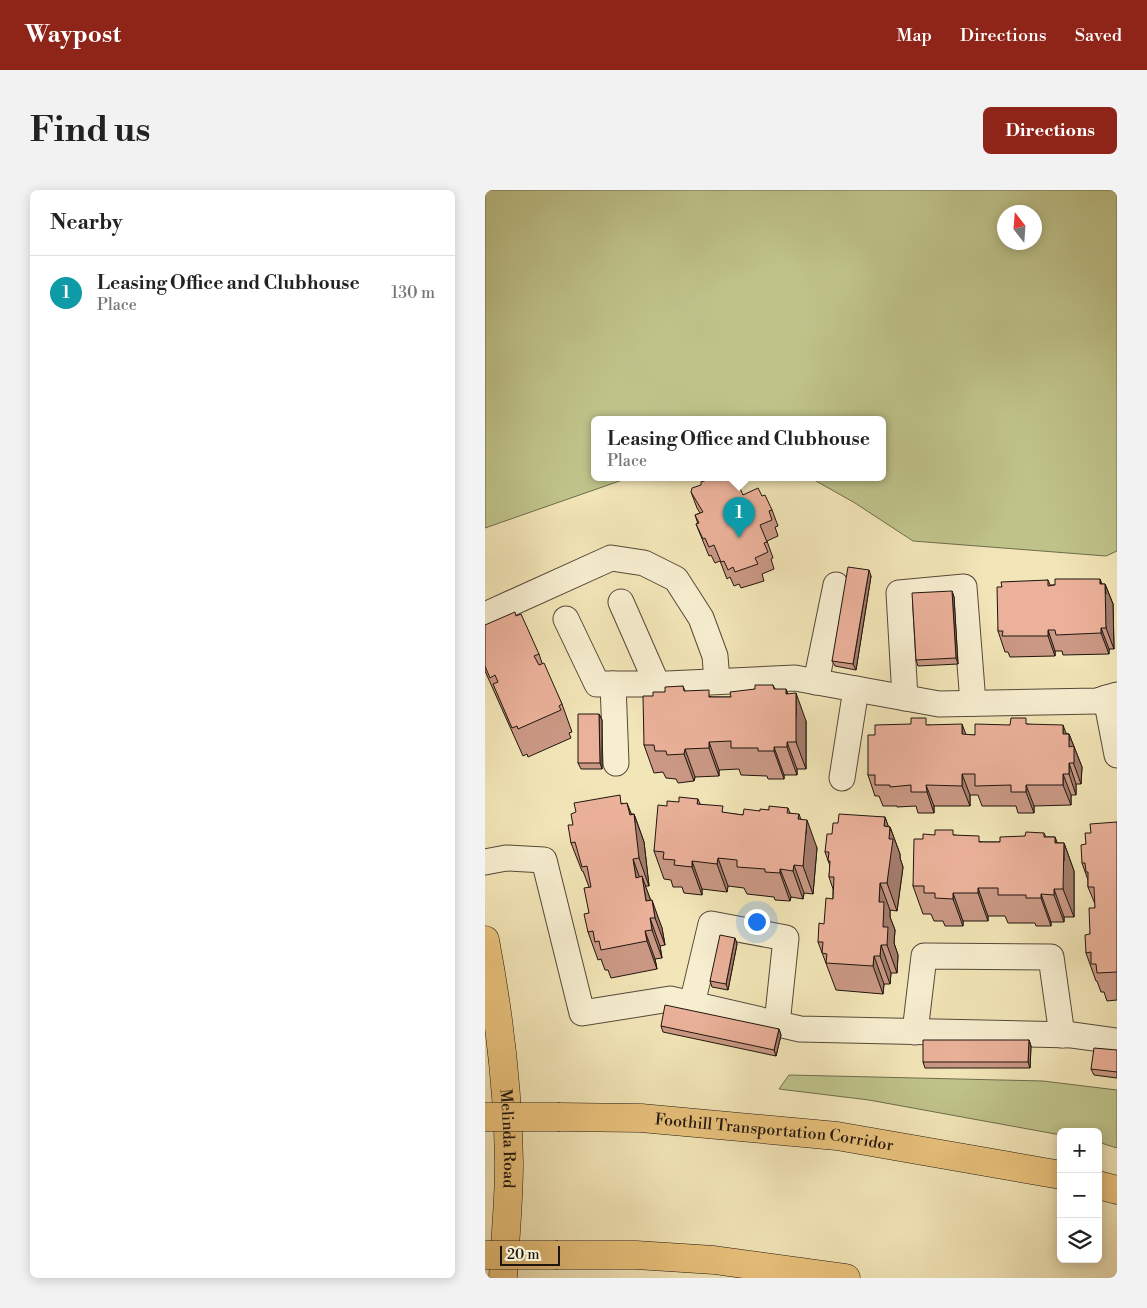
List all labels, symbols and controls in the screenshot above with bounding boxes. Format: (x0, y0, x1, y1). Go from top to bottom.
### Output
text: Waypost (25, 20, 121, 50)
text: Map (896, 24, 932, 47)
text: Directions (960, 24, 1047, 47)
text: Saved (1075, 24, 1122, 47)
button: Directions (983, 107, 1117, 154)
text: Find us (30, 109, 150, 152)
north arrow (997, 205, 1042, 250)
text: Nearby (50, 210, 123, 236)
text: Leasing Office and Clubhouse (97, 271, 360, 295)
text: 1 (62, 283, 70, 303)
text: 130 m (391, 283, 435, 303)
text: Place (97, 295, 137, 315)
popup (591, 416, 886, 481)
text: Leasing Office and Clubhouse (607, 427, 870, 451)
text: Place (607, 451, 647, 471)
pin: 1 (723, 497, 755, 538)
your location (744, 909, 770, 935)
street label: Melinda Road (496, 1088, 519, 1189)
street label: Foothill Transportation Corridor (654, 1109, 895, 1156)
map controls (1057, 1128, 1102, 1263)
button: + (1057, 1128, 1102, 1173)
button: − (1057, 1173, 1102, 1218)
button: layers (1057, 1218, 1102, 1263)
scale bar (500, 1243, 560, 1266)
text: 20 m (507, 1246, 539, 1264)

